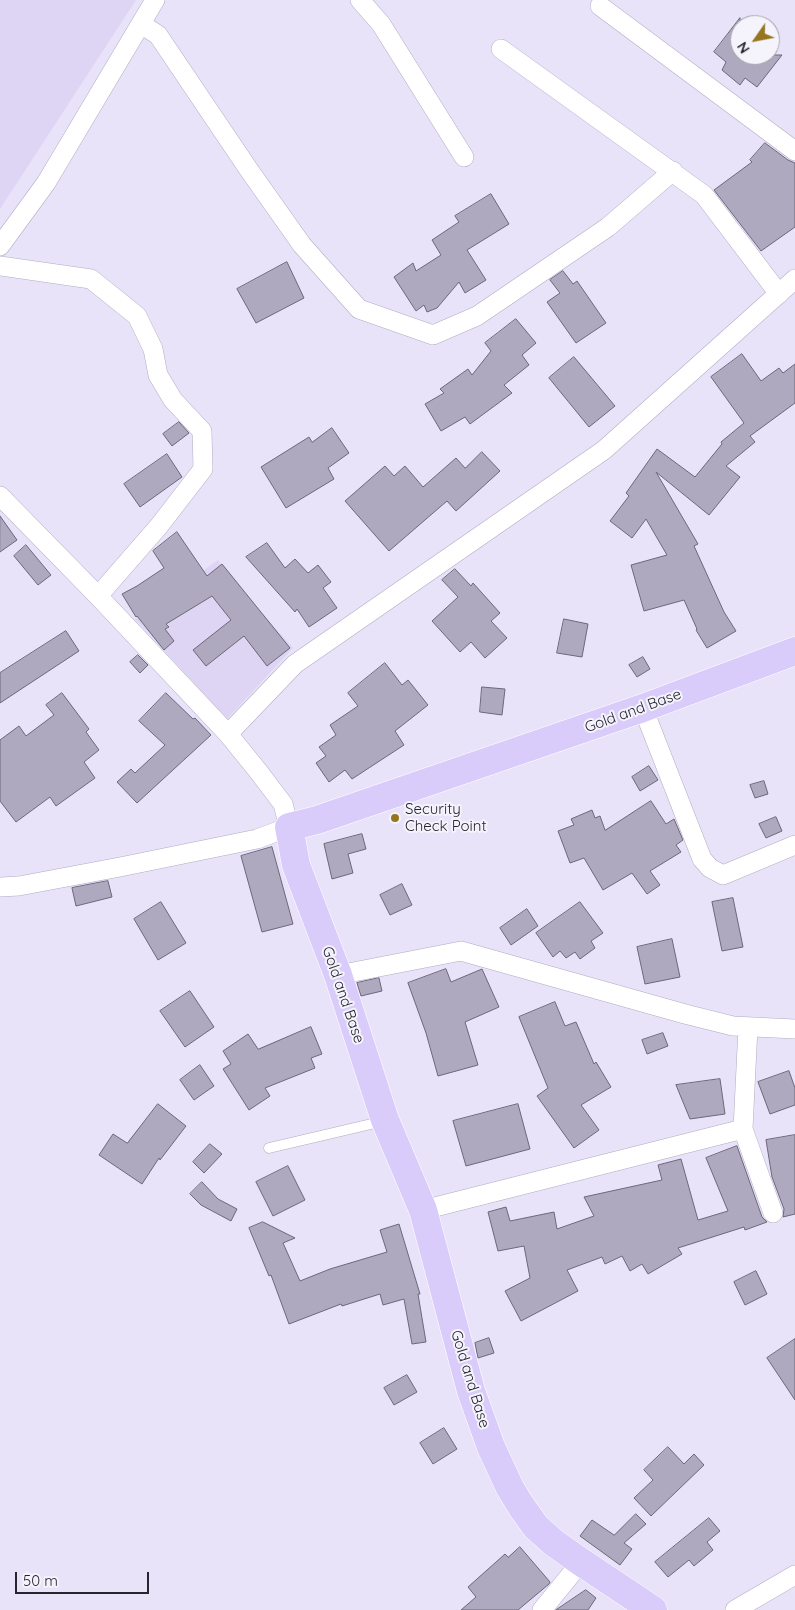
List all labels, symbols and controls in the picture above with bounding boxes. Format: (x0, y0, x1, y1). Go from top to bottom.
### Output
north arrow (730, 15, 780, 65)
text: N (733, 38, 754, 57)
street label: Gold and Base (582, 685, 684, 737)
place label: Security Check Point (405, 800, 486, 835)
marker: Security Check Point (389, 812, 401, 824)
street label: Gold and Base (318, 944, 368, 1046)
street label: Gold and Base (447, 1328, 493, 1430)
scale bar (18, 1562, 151, 1594)
text: 50 m (23, 1571, 58, 1590)

